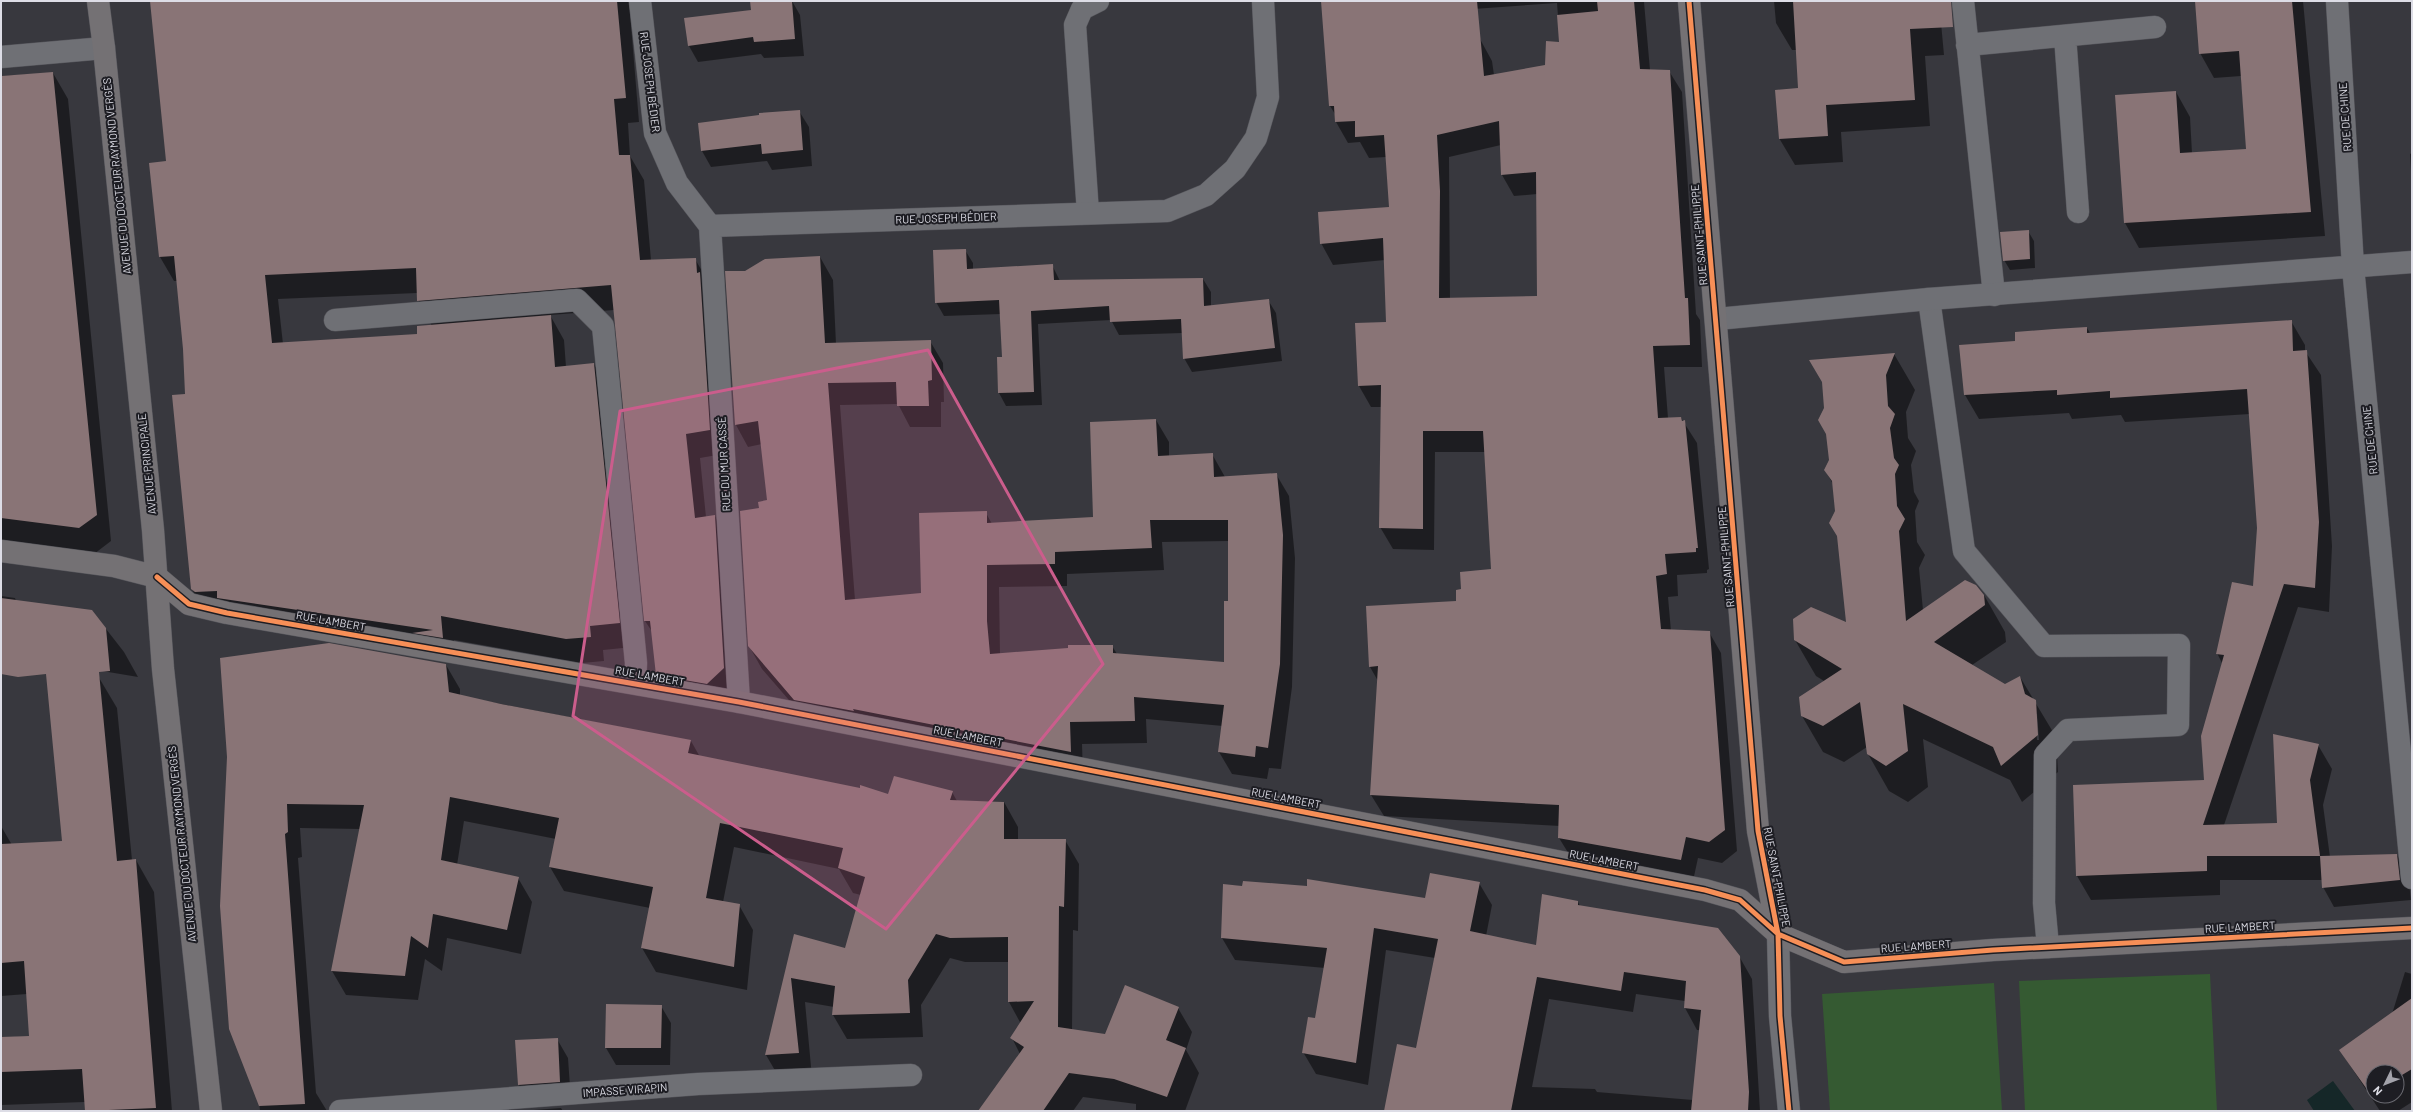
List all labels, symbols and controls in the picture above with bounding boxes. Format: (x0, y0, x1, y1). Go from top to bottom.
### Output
street label: RUE JOSEPH BÉDIER (638, 31, 663, 133)
street label: AVENUE DU DOCTEUR RAYMOND VERGÈS (100, 77, 133, 275)
street label: RUE DE CHINE (2336, 82, 2353, 152)
street label: RUE SAINT-PHILIPPE (1688, 184, 1709, 286)
street label: RUE JOSEPH BÉDIER (895, 209, 997, 226)
street label: RUE DE CHINE (2359, 405, 2380, 475)
street label: AVENUE PRINCIPALE (135, 413, 158, 515)
street label: RUE DU MUR CASSÉ (715, 416, 732, 512)
street label: RUE SAINT-PHILIPPE (1715, 506, 1736, 608)
street label: RUE LAMBERT (295, 608, 367, 633)
street label: RUE LAMBERT (614, 663, 686, 688)
street label: RUE LAMBERT (932, 722, 1004, 749)
street label: AVENUE DU DOCTEUR RAYMOND VERGÈS (165, 745, 198, 943)
street label: RUE LAMBERT (1250, 784, 1322, 811)
street label: RUE SAINT-PHILIPPE (1761, 826, 1794, 928)
street label: RUE LAMBERT (1568, 846, 1640, 873)
street label: RUE LAMBERT (2204, 918, 2276, 935)
street label: RUE LAMBERT (1880, 937, 1952, 954)
north arrow (2365, 1064, 2405, 1104)
street label: IMPASSE VIRAPIN (582, 1080, 668, 1099)
text: N (2370, 1084, 2385, 1098)

